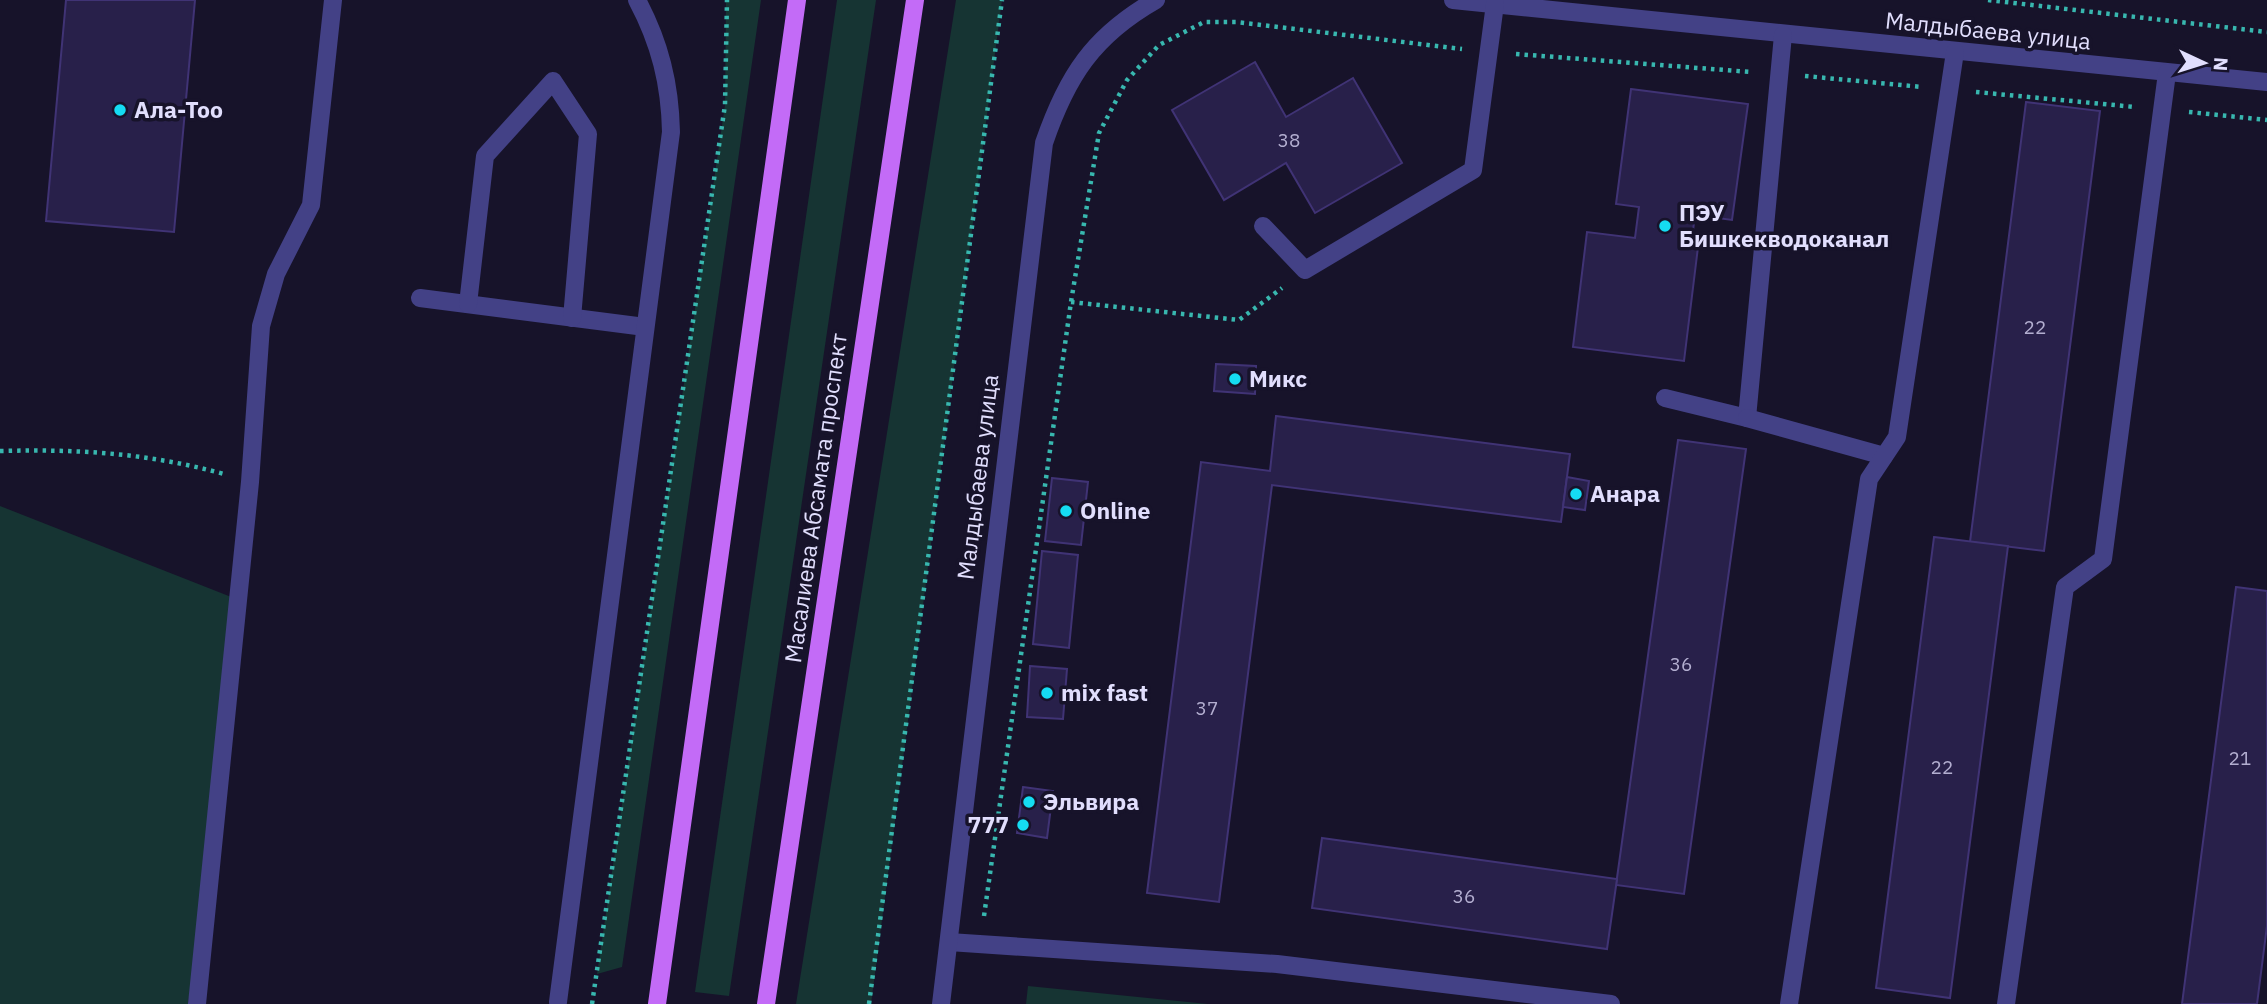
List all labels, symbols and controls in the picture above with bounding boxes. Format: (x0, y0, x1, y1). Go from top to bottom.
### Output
street label: Малдыбаева улица (1884, 4, 2092, 56)
north arrow (2169, 28, 2239, 98)
text: N (2209, 56, 2233, 72)
place label: Ала-Тоо (134, 94, 223, 124)
marker: Ала-Тоо (112, 102, 128, 118)
house number: 38 (1278, 128, 1300, 152)
place label: ПЭУ Бишкекводоканал (1679, 197, 1889, 253)
marker: ПЭУ Бишкекводоканал (1657, 218, 1673, 234)
house number: 22 (2024, 315, 2046, 339)
street label: Масалиева Абсамата проспект (777, 331, 853, 665)
place label: Микс (1249, 363, 1307, 393)
marker: Микс (1227, 371, 1243, 387)
street label: Малдыбаева улица (950, 373, 1004, 581)
place label: Анара (1590, 478, 1660, 508)
marker: Анара (1568, 486, 1584, 502)
place label: Online (1080, 495, 1150, 525)
marker: Online (1058, 503, 1074, 519)
house number: 36 (1670, 652, 1692, 676)
place label: mix fast (1061, 677, 1148, 707)
marker: mix fast (1039, 685, 1055, 701)
house number: 37 (1196, 696, 1218, 720)
house number: 21 (2229, 746, 2251, 770)
house number: 22 (1931, 755, 1953, 779)
place label: Эльвира (1043, 786, 1139, 816)
marker: Эльвира (1021, 794, 1037, 810)
place label: 777 (968, 809, 1009, 839)
marker: 777 (1015, 817, 1031, 833)
house number: 36 (1453, 884, 1475, 908)

